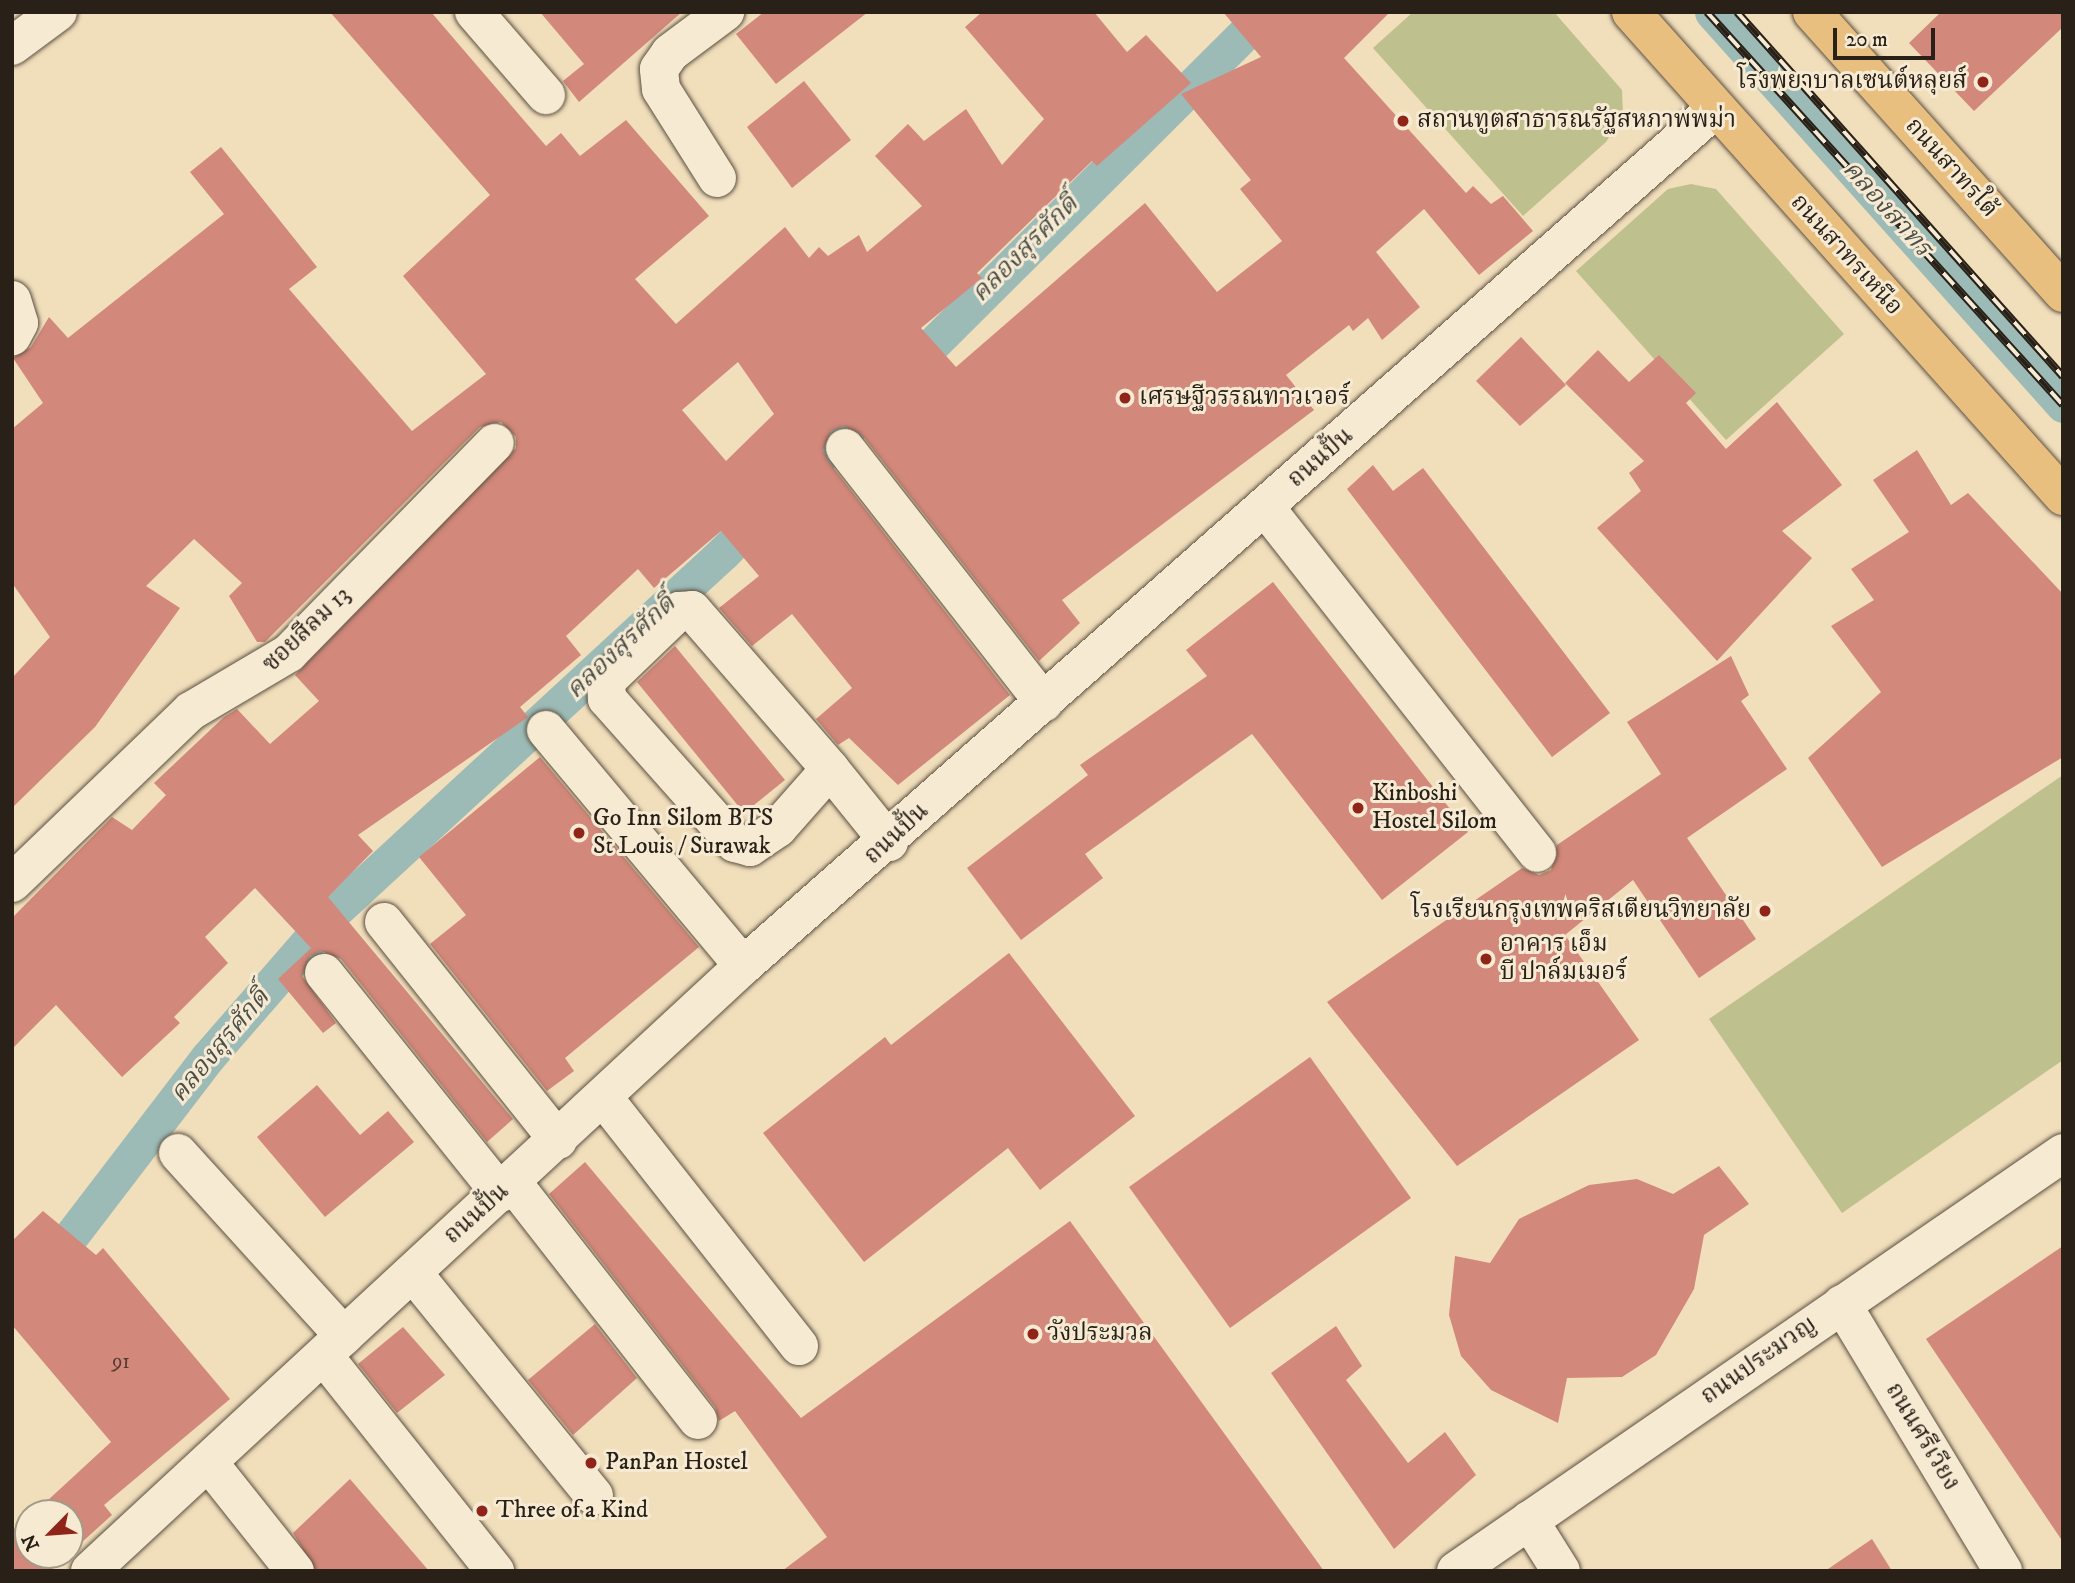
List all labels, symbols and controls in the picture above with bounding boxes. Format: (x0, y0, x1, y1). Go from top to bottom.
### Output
scale bar (1837, 14, 1938, 58)
text: 20 m (1846, 27, 1888, 53)
place label: โรงพยาบาลเซนต์หลุยส์ (1737, 68, 1967, 96)
marker: โรงพยาบาลเซนต์หลุยส์ (1973, 72, 1993, 92)
place label: สถานทูตสาธารณรัฐสหภาพพม่า (1417, 107, 1736, 135)
street label: ถนนสาทรใต้ (1899, 112, 2003, 224)
marker: สถานทูตสาธารณรัฐสหภาพพม่า (1395, 113, 1411, 129)
water label: คลองสาทร (1836, 154, 1938, 264)
street label: ถนนสาทรเหนือ (1784, 188, 1908, 322)
water label: คลองสุรศักดิ์ (965, 189, 1085, 309)
place label: เศรษฐีวรรณทาวเวอร์ (1139, 384, 1350, 412)
marker: เศรษฐีวรรณทาวเวอร์ (1117, 390, 1133, 406)
street label: ถนนปั้น (1282, 422, 1360, 494)
street label: ซอยสีลม 13 (257, 581, 357, 679)
water label: คลองสุรศักดิ์ (560, 588, 682, 706)
place label: Kinboshi Hostel Silom (1372, 780, 1497, 836)
street label: ถนนปั้น (859, 797, 935, 871)
marker: Kinboshi Hostel Silom (1350, 800, 1366, 816)
place label: Go Inn Silom BTS St Louis / Surawak (593, 805, 773, 861)
marker: Go Inn Silom BTS St Louis / Surawak (571, 825, 587, 841)
place label: โรงเรียนกรุงเทพคริสเตียนวิทยาลัย (1411, 897, 1751, 925)
marker: โรงเรียนกรุงเทพคริสเตียนวิทยาลัย (1757, 903, 1773, 919)
place label: อาคาร เอ็ม บี ปาล์มเมอร์ (1500, 931, 1627, 987)
marker: อาคาร เอ็ม บี ปาล์มเมอร์ (1478, 951, 1494, 967)
water label: คลองสุรศักดิ์ (164, 983, 276, 1109)
street label: ถนนปั้น (439, 1177, 515, 1251)
street label: ถนนประมวญ (1696, 1311, 1822, 1411)
place label: วังประมวล (1047, 1320, 1153, 1348)
marker: วังประมวล (1025, 1326, 1041, 1342)
house number: 91 (112, 1349, 130, 1375)
street label: ถนนศรีเวียง (1879, 1378, 1965, 1496)
place label: PanPan Hostel (605, 1449, 748, 1477)
marker: PanPan Hostel (583, 1455, 599, 1471)
place label: Three of a Kind (496, 1497, 648, 1525)
north arrow (14, 1499, 84, 1569)
marker: Three of a Kind (474, 1503, 490, 1519)
text: N (18, 1530, 45, 1554)

